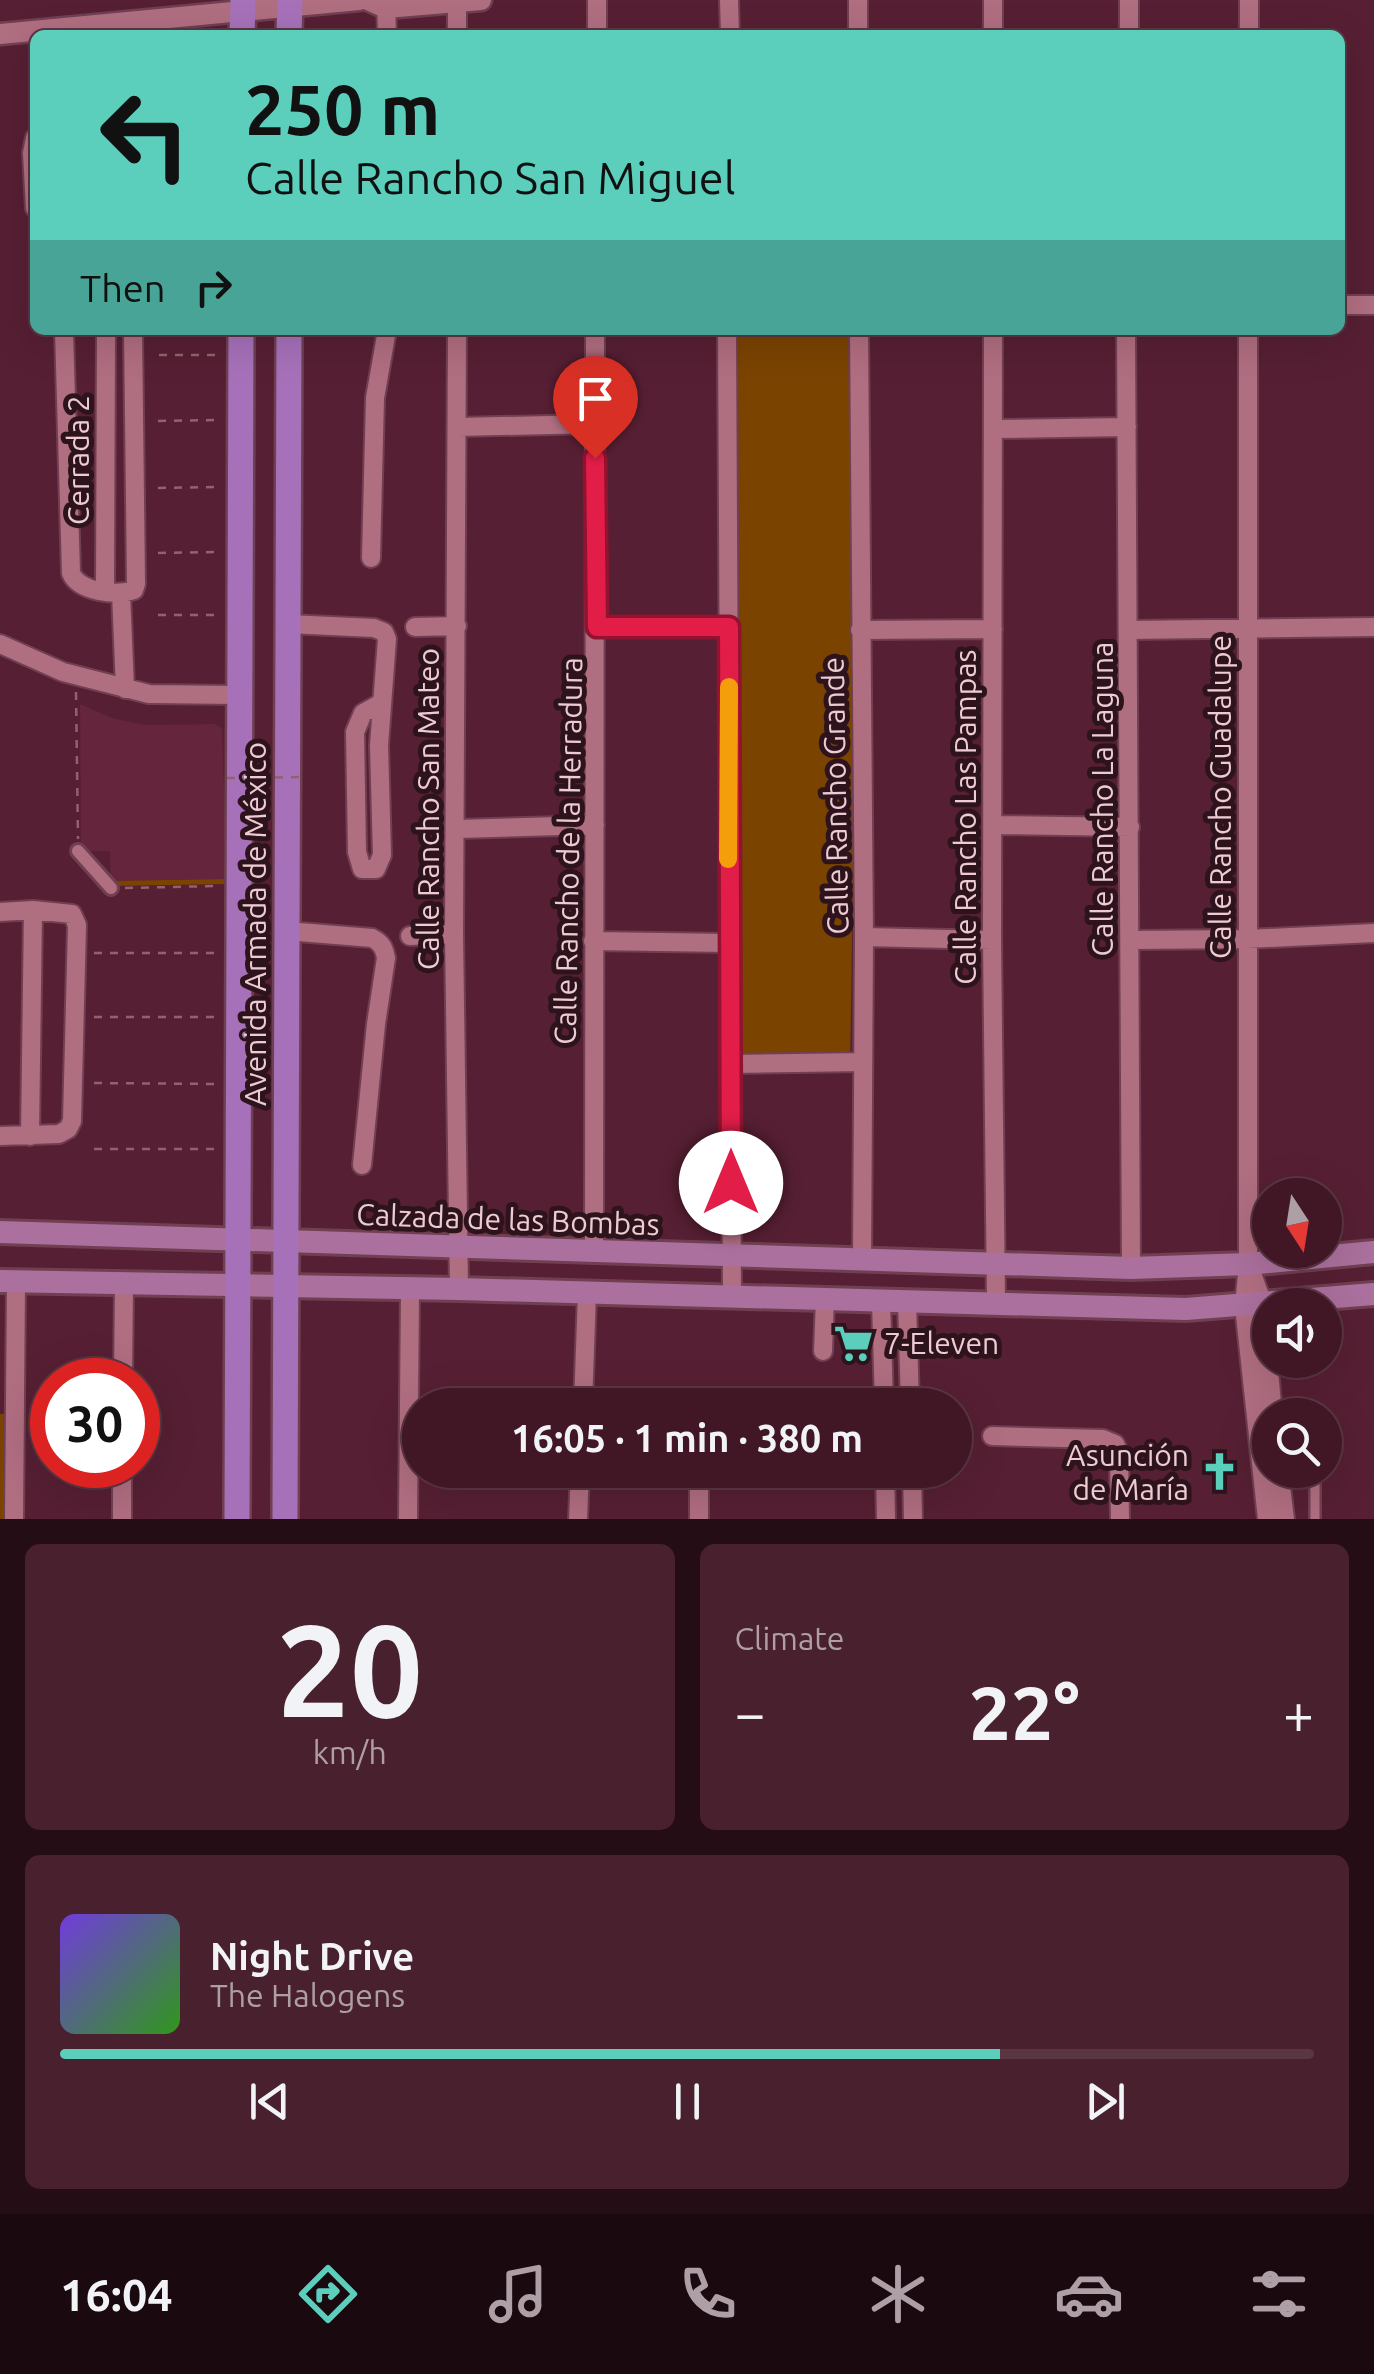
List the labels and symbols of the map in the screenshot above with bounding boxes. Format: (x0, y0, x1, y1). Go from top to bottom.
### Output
pin (553, 356, 638, 459)
street label: Cerrada 2 (61, 395, 95, 525)
street label: Calle Rancho Guadalupe (1203, 635, 1237, 959)
street label: Calle Rancho La Laguna (1085, 642, 1119, 956)
street label: Calle Rancho San Mateo (411, 648, 445, 970)
street label: Calle Rancho Las Pampas (948, 649, 982, 985)
street label: Calle Rancho de la Herradura (548, 657, 588, 1045)
street label: Calle Rancho Grande (816, 657, 854, 935)
street label: Avenida Armada de México (238, 742, 272, 1106)
position arrow (679, 1131, 783, 1235)
north arrow (1252, 1178, 1342, 1268)
street label: Calzada de las Bombas (356, 1197, 660, 1241)
supermarket icon: 7-Eleven (833, 1322, 875, 1364)
place label: 7-Eleven (884, 1326, 999, 1360)
speed limit sign: 30 (30, 1358, 160, 1488)
place label: Asunción de María (1066, 1438, 1189, 1506)
church icon: Asunción de María (1198, 1451, 1240, 1493)

